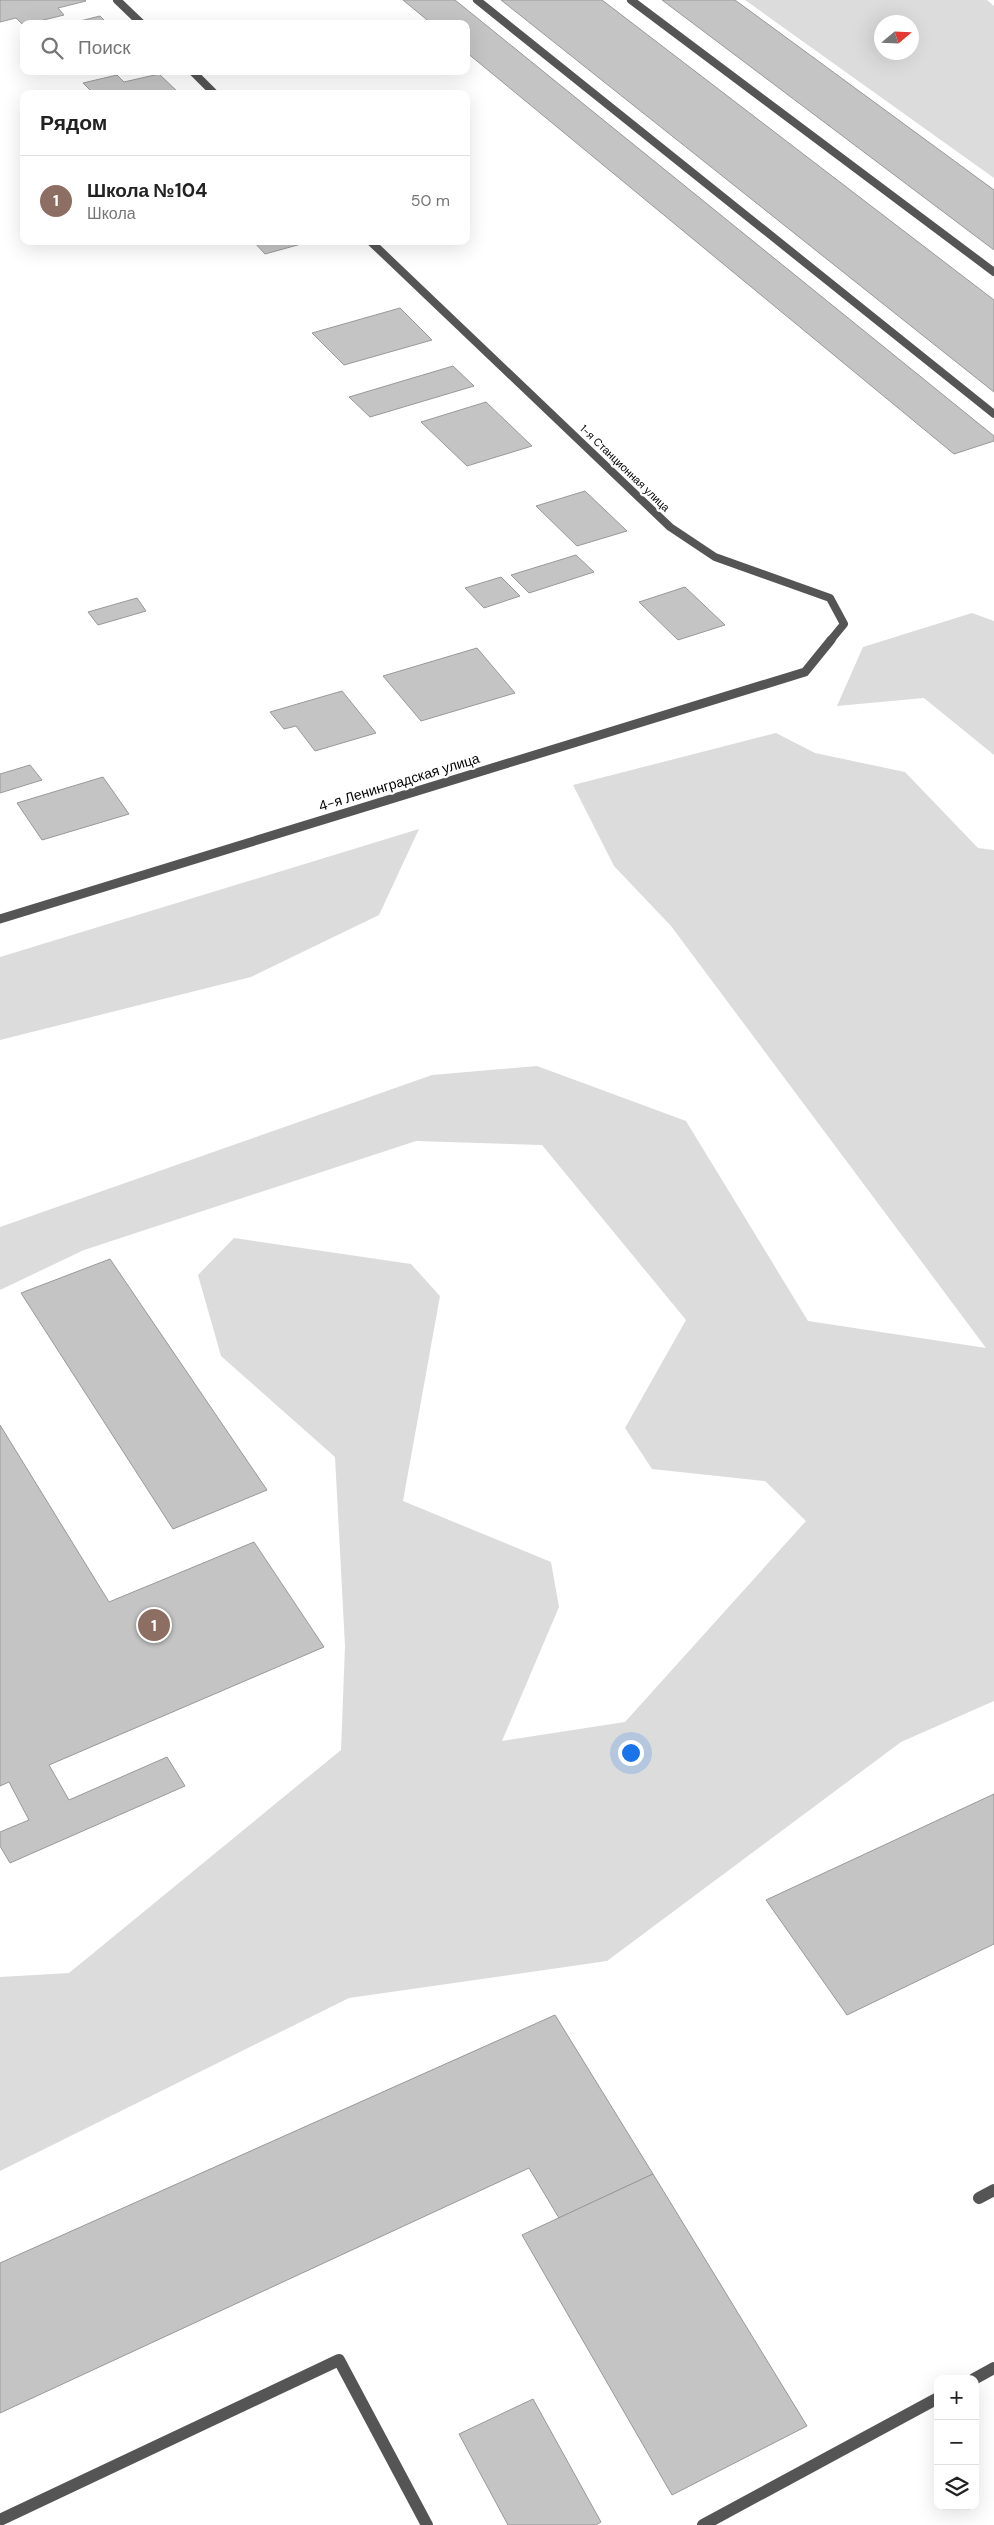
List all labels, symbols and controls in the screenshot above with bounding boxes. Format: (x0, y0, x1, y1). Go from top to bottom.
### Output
north arrow (874, 15, 919, 60)
search box (20, 20, 470, 75)
icon: search (38, 34, 66, 62)
text: Поиск (78, 35, 131, 60)
text: Рядом (40, 109, 107, 137)
text: Школа №104 (87, 178, 207, 203)
text: 1 (53, 190, 59, 211)
text: 50 m (411, 190, 450, 211)
text: Школа (87, 203, 136, 224)
street label: 1-я Станционная улица (577, 422, 673, 515)
street label: 4-я Ленинградская улица (316, 749, 482, 815)
pin: 1 (138, 1606, 170, 1644)
your location (618, 1740, 644, 1766)
map controls (934, 2375, 979, 2510)
button: + (934, 2375, 979, 2420)
button: − (934, 2420, 979, 2465)
button: layers (934, 2465, 979, 2510)

